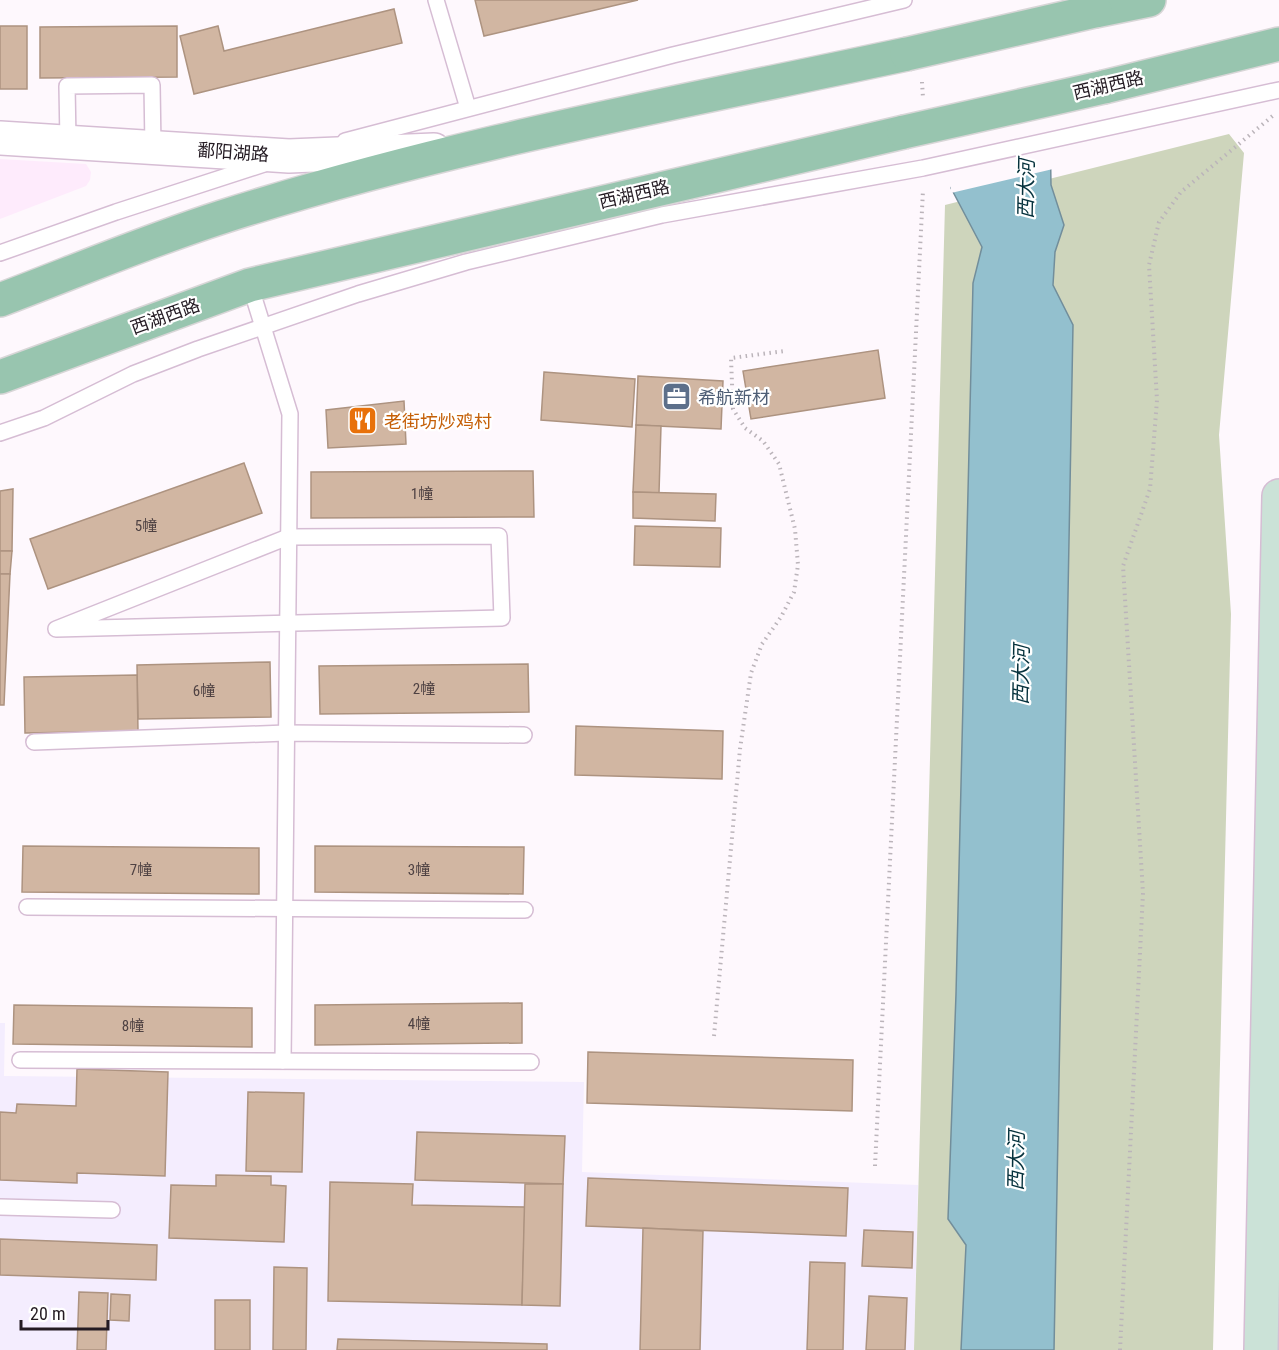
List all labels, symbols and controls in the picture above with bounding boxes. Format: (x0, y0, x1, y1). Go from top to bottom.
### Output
street label: 西湖西路 (1071, 67, 1145, 103)
street label: 鄱阳湖路 (196, 139, 270, 165)
water label: 西大河 (1013, 155, 1039, 219)
street label: 西湖西路 (597, 176, 671, 212)
street label: 西湖西路 (128, 294, 202, 338)
office icon: 希航新材 (661, 381, 693, 413)
place label: 希航新材 (698, 387, 770, 408)
restaurant icon: 老街坊炒鸡村 (347, 405, 379, 437)
place label: 老街坊炒鸡村 (384, 411, 492, 432)
house number: 1幢 (411, 485, 433, 503)
house number: 5幢 (135, 517, 157, 535)
water label: 西大河 (1008, 641, 1034, 705)
house number: 2幢 (413, 680, 435, 698)
house number: 6幢 (193, 682, 215, 700)
house number: 7幢 (130, 861, 152, 879)
house number: 3幢 (408, 861, 430, 879)
house number: 4幢 (408, 1015, 430, 1033)
house number: 8幢 (122, 1017, 144, 1035)
water label: 西大河 (1003, 1127, 1029, 1191)
scale bar (21, 1293, 108, 1331)
text: 20 m (30, 1303, 65, 1324)

